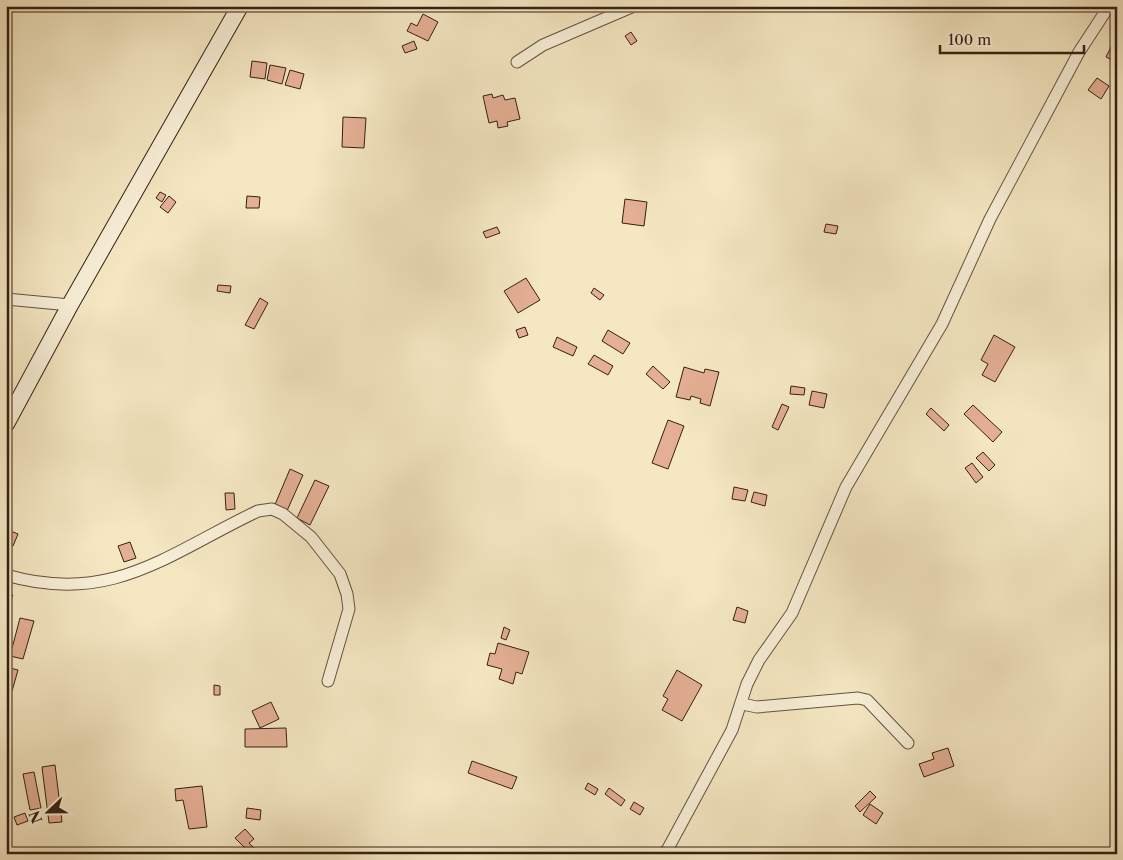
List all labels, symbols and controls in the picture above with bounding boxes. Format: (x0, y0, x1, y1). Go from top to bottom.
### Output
scale bar (940, 22, 1084, 54)
text: 100 m (948, 30, 991, 49)
north arrow (22, 788, 72, 838)
text: N (25, 808, 47, 826)

